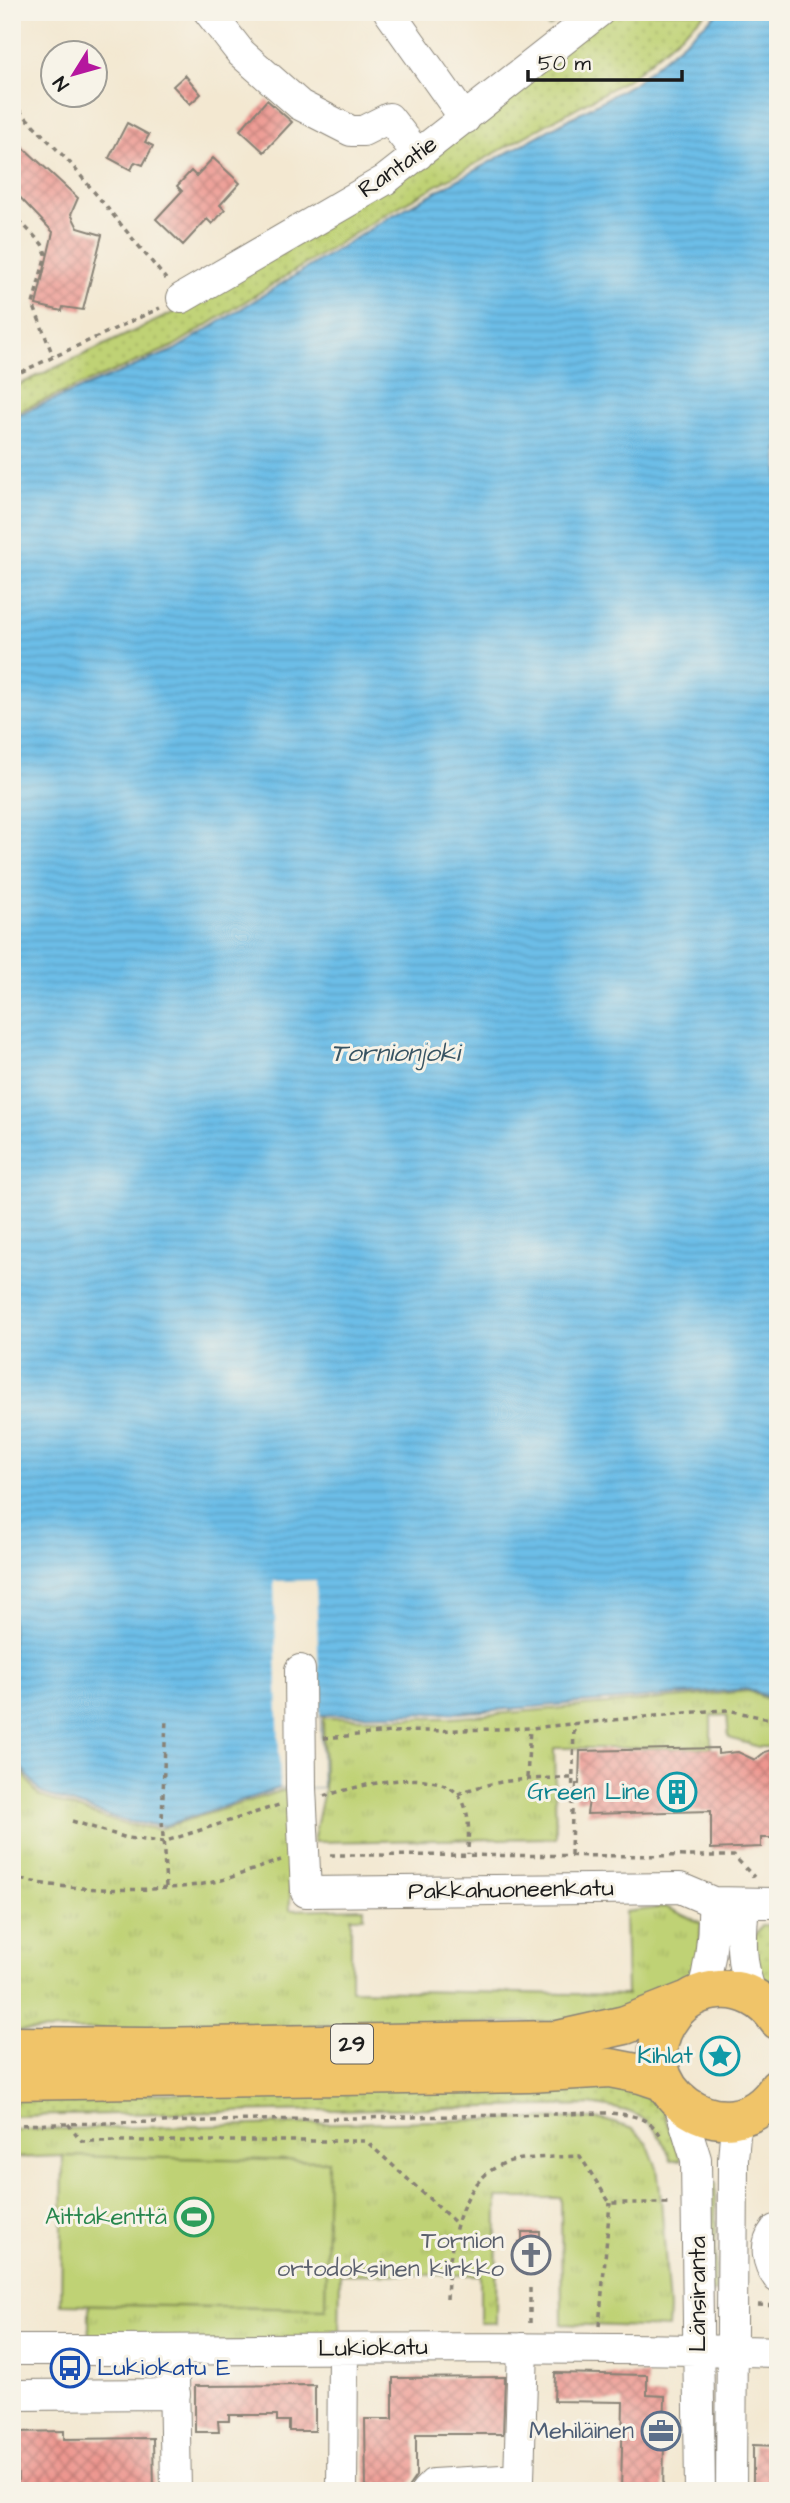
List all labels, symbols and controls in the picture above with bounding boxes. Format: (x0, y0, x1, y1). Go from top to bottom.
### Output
north arrow (38, 38, 108, 108)
scale bar (528, 38, 682, 82)
text: 50 m (538, 49, 592, 78)
text: N (47, 70, 76, 96)
street label: Rantatie (352, 127, 444, 207)
water label: Tornionjoki (331, 1035, 463, 1071)
building icon: Green Line (656, 1771, 698, 1813)
place label: Green Line (527, 1775, 650, 1809)
street label: Pakkahuoneenkatu (408, 1871, 614, 1909)
road number: 29 (331, 2024, 373, 2064)
place icon: Kihlat (699, 2035, 741, 2077)
place label: Kihlat (637, 2039, 693, 2073)
sports icon: Aittakenttä (173, 2196, 215, 2238)
place label: Aittakenttä (45, 2200, 167, 2234)
place label: Tornion ortodoksinen kirkko (277, 2224, 504, 2286)
church icon: Tornion ortodoksinen kirkko (510, 2234, 552, 2276)
street label: Länsiranta (681, 2236, 715, 2352)
street label: Lukiokatu (318, 2330, 428, 2366)
bus stop icon: Lukiokatu E (49, 2347, 91, 2389)
place label: Lukiokatu E (97, 2351, 230, 2385)
office icon: Mehiläinen (640, 2410, 682, 2452)
place label: Mehiläinen (529, 2414, 634, 2448)

